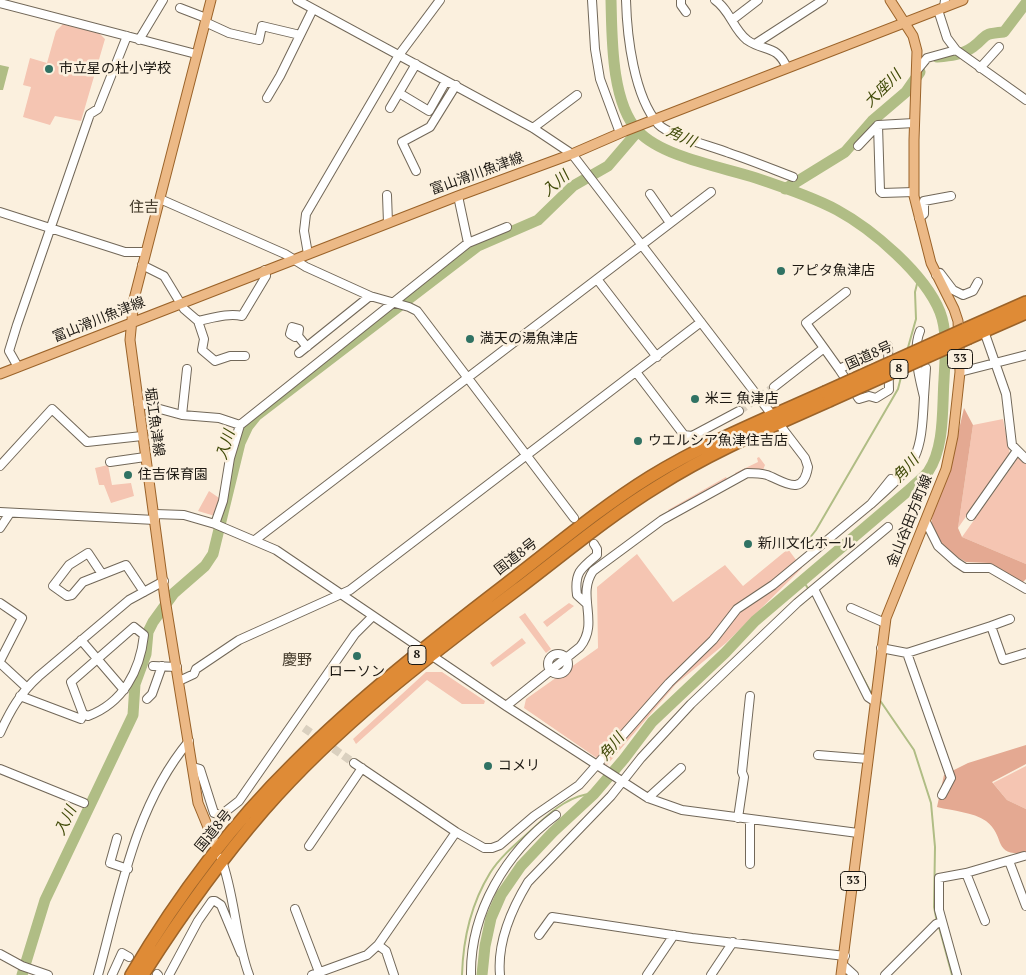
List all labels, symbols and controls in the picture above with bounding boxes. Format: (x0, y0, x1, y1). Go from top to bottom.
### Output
place label: 市立星の杜小学校 (59, 61, 171, 77)
marker: 市立星の杜小学校 (43, 63, 55, 75)
water label: 大座川 (861, 67, 905, 111)
water label: 角川 (664, 123, 698, 151)
street label: 富山滑川魚津線 (428, 149, 526, 199)
water label: 入川 (539, 167, 573, 201)
district label: 住吉 (129, 199, 159, 217)
place label: アピタ魚津店 (791, 263, 875, 279)
marker: アピタ魚津店 (775, 265, 787, 277)
street label: 富山滑川魚津線 (50, 294, 148, 346)
place label: 満天の湯魚津店 (480, 331, 578, 347)
marker: 満天の湯魚津店 (464, 333, 476, 345)
street label: 国道8号 (843, 338, 895, 374)
road number: 33 (948, 349, 972, 368)
road number: 8 (890, 359, 908, 378)
street label: 堀江魚津線 (141, 386, 167, 458)
place label: 米三 魚津店 (705, 391, 778, 407)
marker: 米三 魚津店 (689, 393, 701, 405)
water label: 入川 (213, 428, 239, 462)
place label: ウエルシア魚津住吉店 (648, 433, 788, 449)
marker: ウエルシア魚津住吉店 (632, 435, 644, 447)
water label: 角川 (889, 452, 923, 486)
place label: 住吉保育園 (138, 467, 208, 483)
marker: 住吉保育園 (122, 469, 134, 481)
street label: 金山谷田方町線 (884, 472, 936, 570)
street label: 国道8号 (491, 535, 541, 579)
place label: 新川文化ホール (758, 536, 856, 552)
marker: 新川文化ホール (742, 538, 754, 550)
road number: 8 (408, 646, 426, 664)
marker: ローソン (351, 650, 363, 662)
district label: 慶野 (282, 652, 312, 670)
place label: ローソン (329, 664, 385, 680)
water label: 角川 (596, 730, 628, 764)
place label: コメリ (498, 758, 540, 774)
marker: コメリ (482, 760, 494, 772)
water label: 入川 (51, 804, 81, 838)
street label: 国道8号 (192, 806, 236, 856)
road number: 33 (840, 871, 866, 890)

